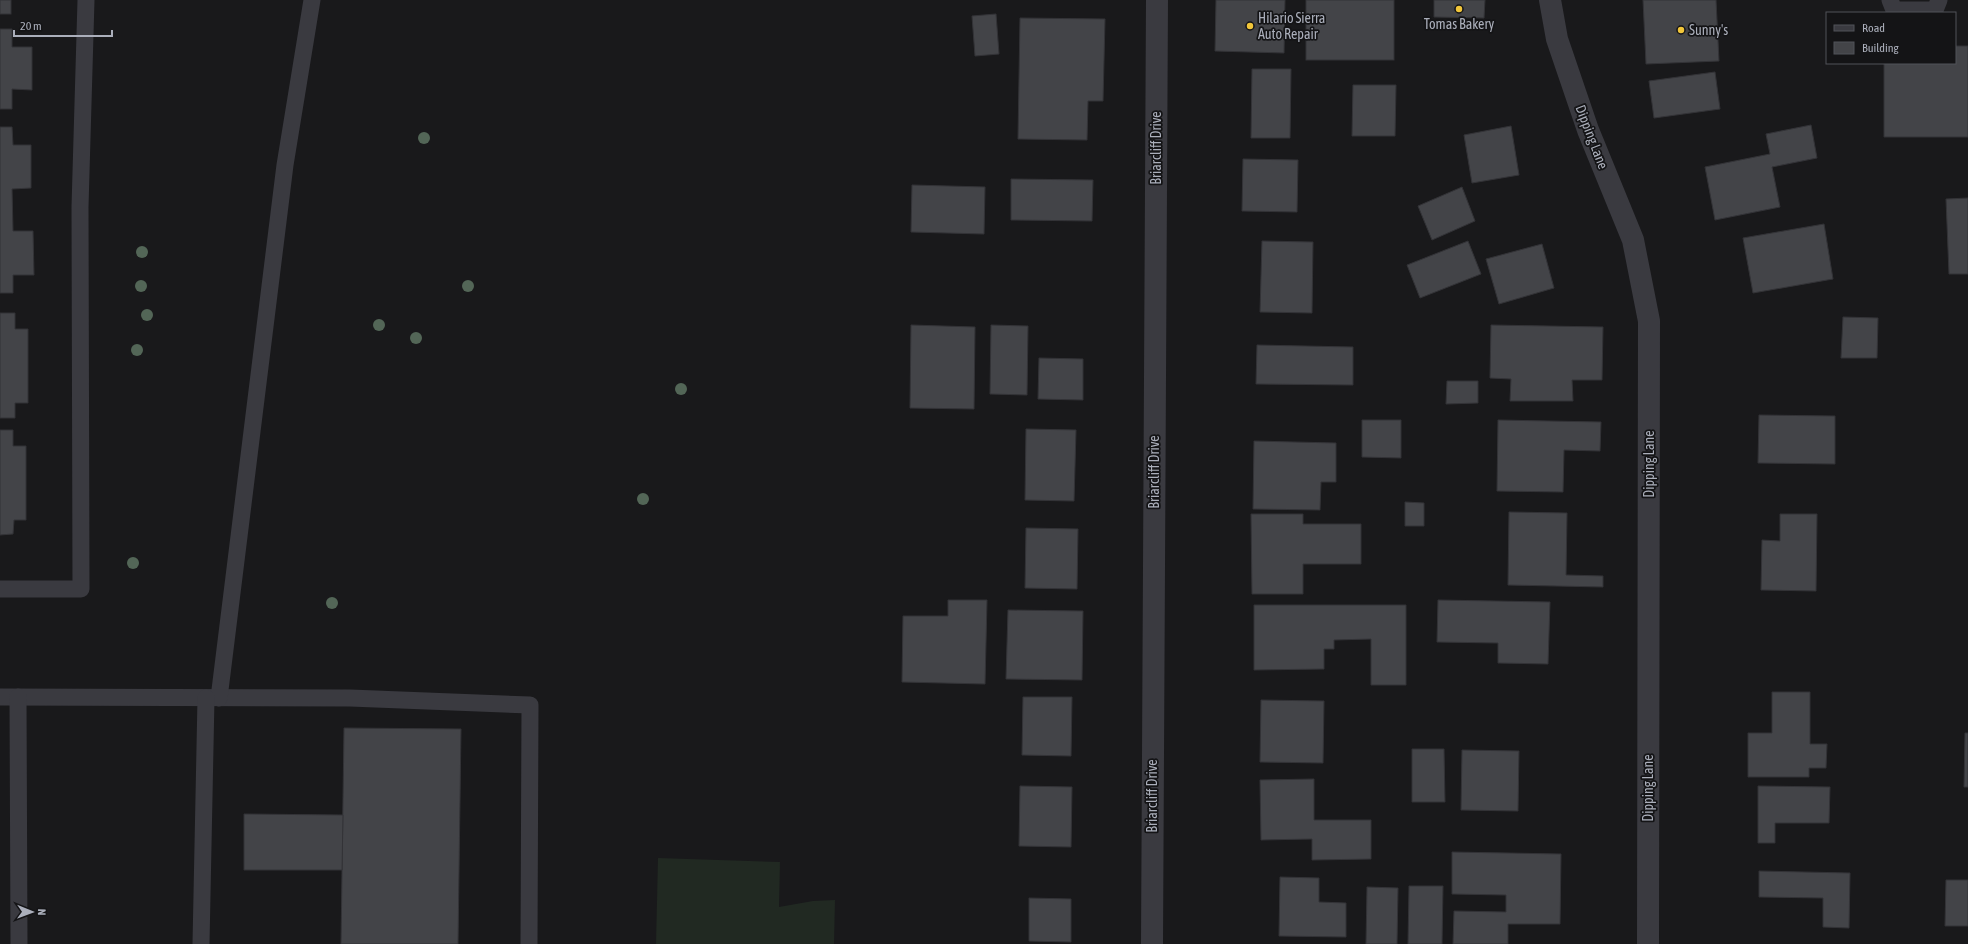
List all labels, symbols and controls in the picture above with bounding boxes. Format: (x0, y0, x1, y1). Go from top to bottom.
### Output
marker: Tomas Bakery (1454, 4, 1464, 14)
place label: Hilario Sierra Auto Repair (1258, 10, 1325, 42)
scale bar (14, 12, 112, 38)
legend (1826, 12, 1956, 64)
place label: Tomas Bakery (1424, 16, 1495, 32)
text: 20 m (20, 19, 42, 33)
marker: Hilario Sierra Auto Repair (1245, 21, 1255, 31)
text: Road (1862, 21, 1885, 35)
place label: Sunny's (1689, 22, 1728, 38)
marker: Sunny's (1676, 25, 1686, 35)
text: Building (1862, 41, 1900, 55)
street label: Dipping Lane (1572, 103, 1612, 171)
street label: Briarcliff Drive (1148, 111, 1164, 185)
street label: Dipping Lane (1641, 430, 1657, 498)
street label: Briarcliff Drive (1146, 435, 1162, 509)
street label: Dipping Lane (1640, 754, 1656, 822)
street label: Briarcliff Drive (1144, 759, 1160, 833)
north arrow (12, 892, 52, 932)
text: N (36, 909, 48, 916)

